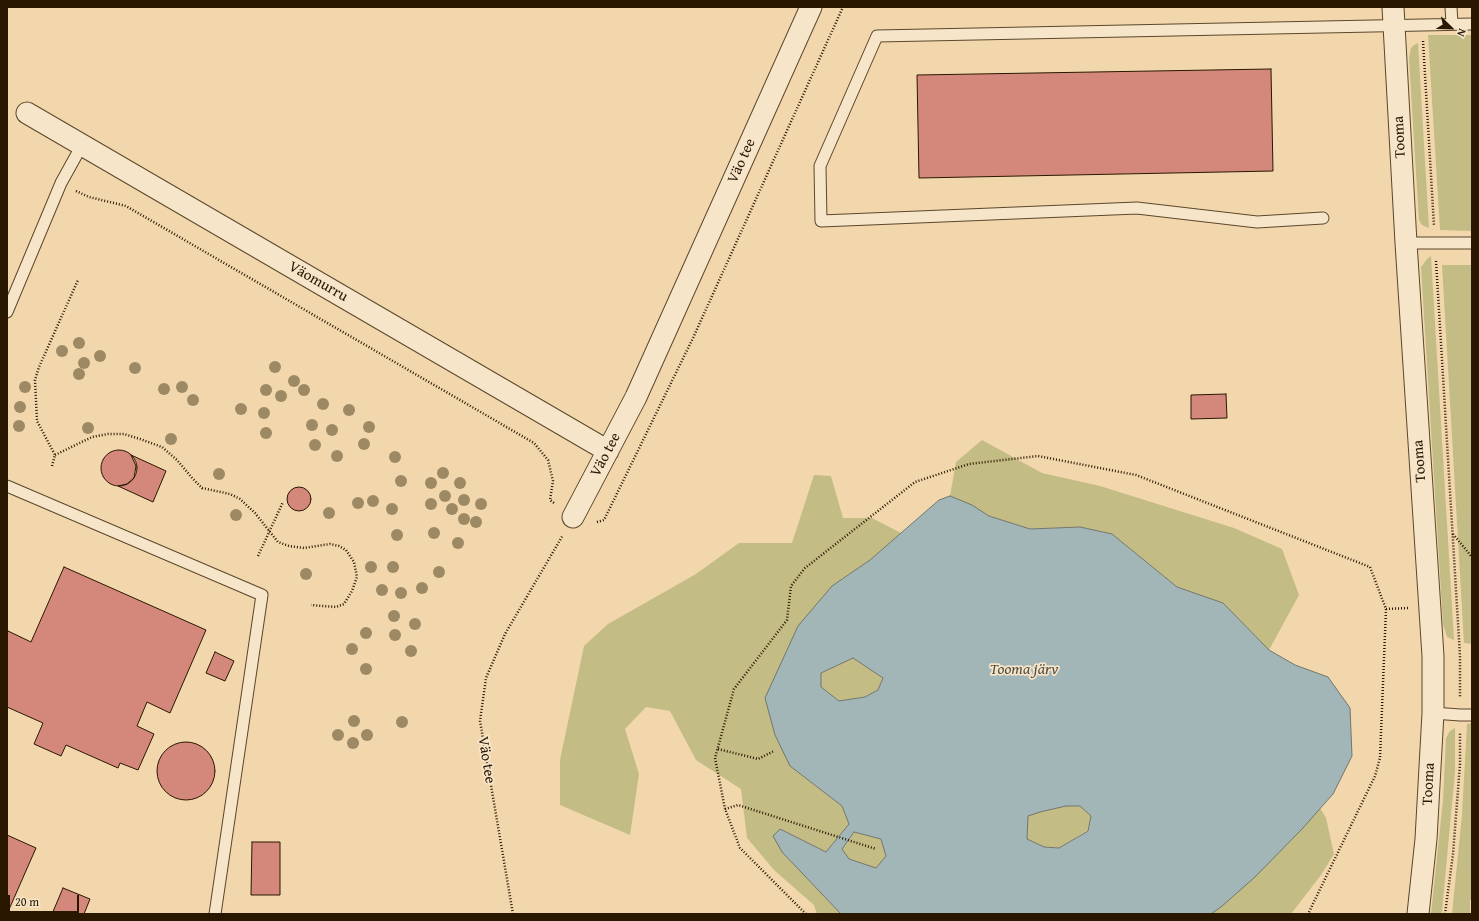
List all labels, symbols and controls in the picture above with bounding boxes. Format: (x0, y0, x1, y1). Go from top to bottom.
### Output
north arrow (1431, 8, 1471, 48)
text: N (1453, 26, 1471, 39)
street label: Tooma (1390, 115, 1410, 159)
street label: Väo tee (724, 136, 760, 186)
street label: Väomurru (285, 258, 351, 306)
street label: Väo tee (587, 430, 625, 480)
street label: Tooma (1410, 439, 1430, 483)
water label: Tooma järv (990, 660, 1058, 680)
street label: Väo tee (473, 735, 499, 785)
street label: Tooma (1419, 762, 1439, 806)
scale bar (10, 887, 81, 913)
text: 20 m (15, 893, 39, 910)

